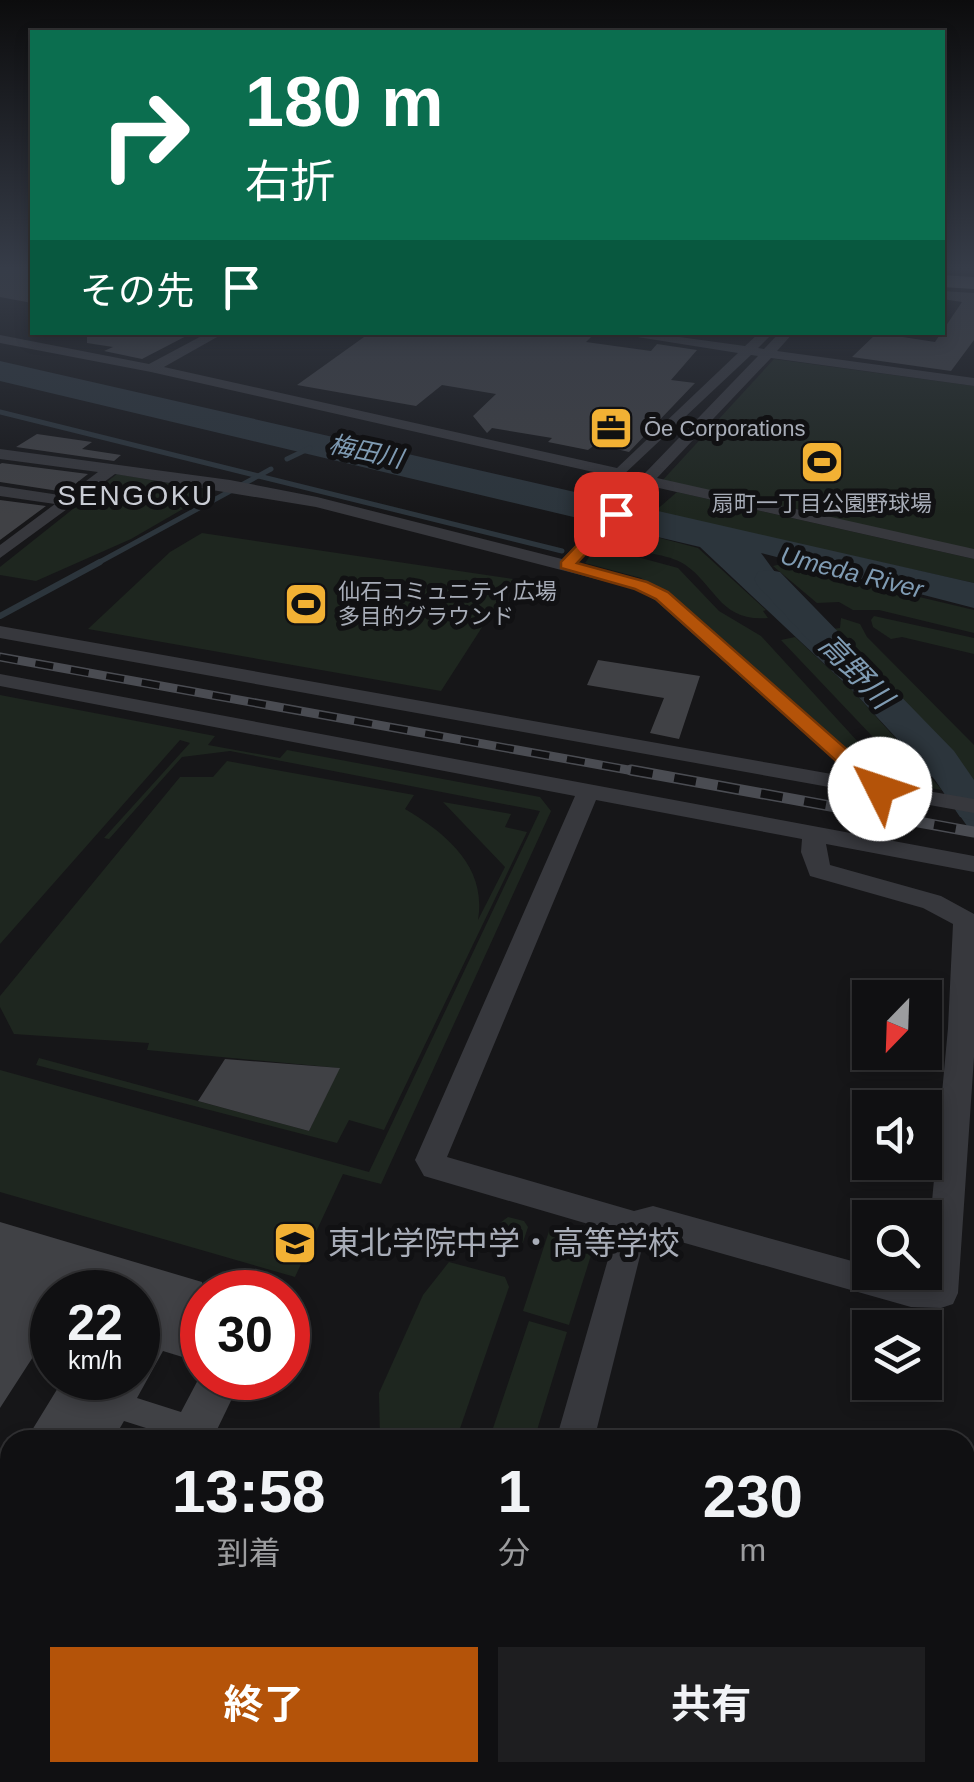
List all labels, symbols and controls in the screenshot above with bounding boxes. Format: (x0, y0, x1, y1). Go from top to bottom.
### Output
text: 180 m (245, 63, 443, 141)
icon: right (80, 70, 210, 200)
text: 右折 (245, 156, 335, 207)
icon: arrive (214, 260, 269, 315)
text: その先 (80, 270, 194, 312)
office icon: Ōe Corporations (588, 405, 634, 451)
place label: Ōe Corporations (644, 416, 805, 441)
water label: 梅田川 (326, 430, 409, 473)
sports icon: 扇町一丁目公園野球場 (799, 439, 845, 485)
pin (574, 472, 659, 557)
district label: SENGOKU (57, 480, 215, 511)
icon: arrive (589, 487, 644, 542)
place label: 扇町一丁目公園野球場 (712, 491, 932, 516)
water label: Umeda River (778, 541, 928, 604)
place label: 仙石コミュニティ広場 多目的グラウンド (338, 579, 557, 629)
sports icon: 仙石コミュニティ広場 多目的グラウンド (283, 581, 329, 627)
water label: 高野川 (813, 627, 901, 717)
position arrow (828, 737, 932, 841)
north arrow (852, 980, 942, 1070)
map controls (852, 980, 942, 1400)
button: sound (852, 1090, 942, 1180)
button: search (852, 1200, 942, 1290)
school or university icon: 東北学院中学・高等学校 (272, 1220, 318, 1266)
place label: 東北学院中学・高等学校 (328, 1225, 680, 1261)
speed limit sign: 30 (180, 1270, 310, 1400)
text: 22 (67, 1295, 123, 1351)
button: layers (852, 1310, 942, 1400)
text: km/h (68, 1346, 122, 1374)
text: 13:58 (172, 1458, 325, 1525)
text: 1 (497, 1458, 531, 1525)
text: 230 (703, 1463, 803, 1530)
text: m (740, 1532, 766, 1568)
text: 到着 (217, 1535, 281, 1571)
text: 分 (498, 1535, 530, 1571)
button: 終了 (50, 1647, 478, 1762)
button: 共有 (498, 1647, 925, 1762)

